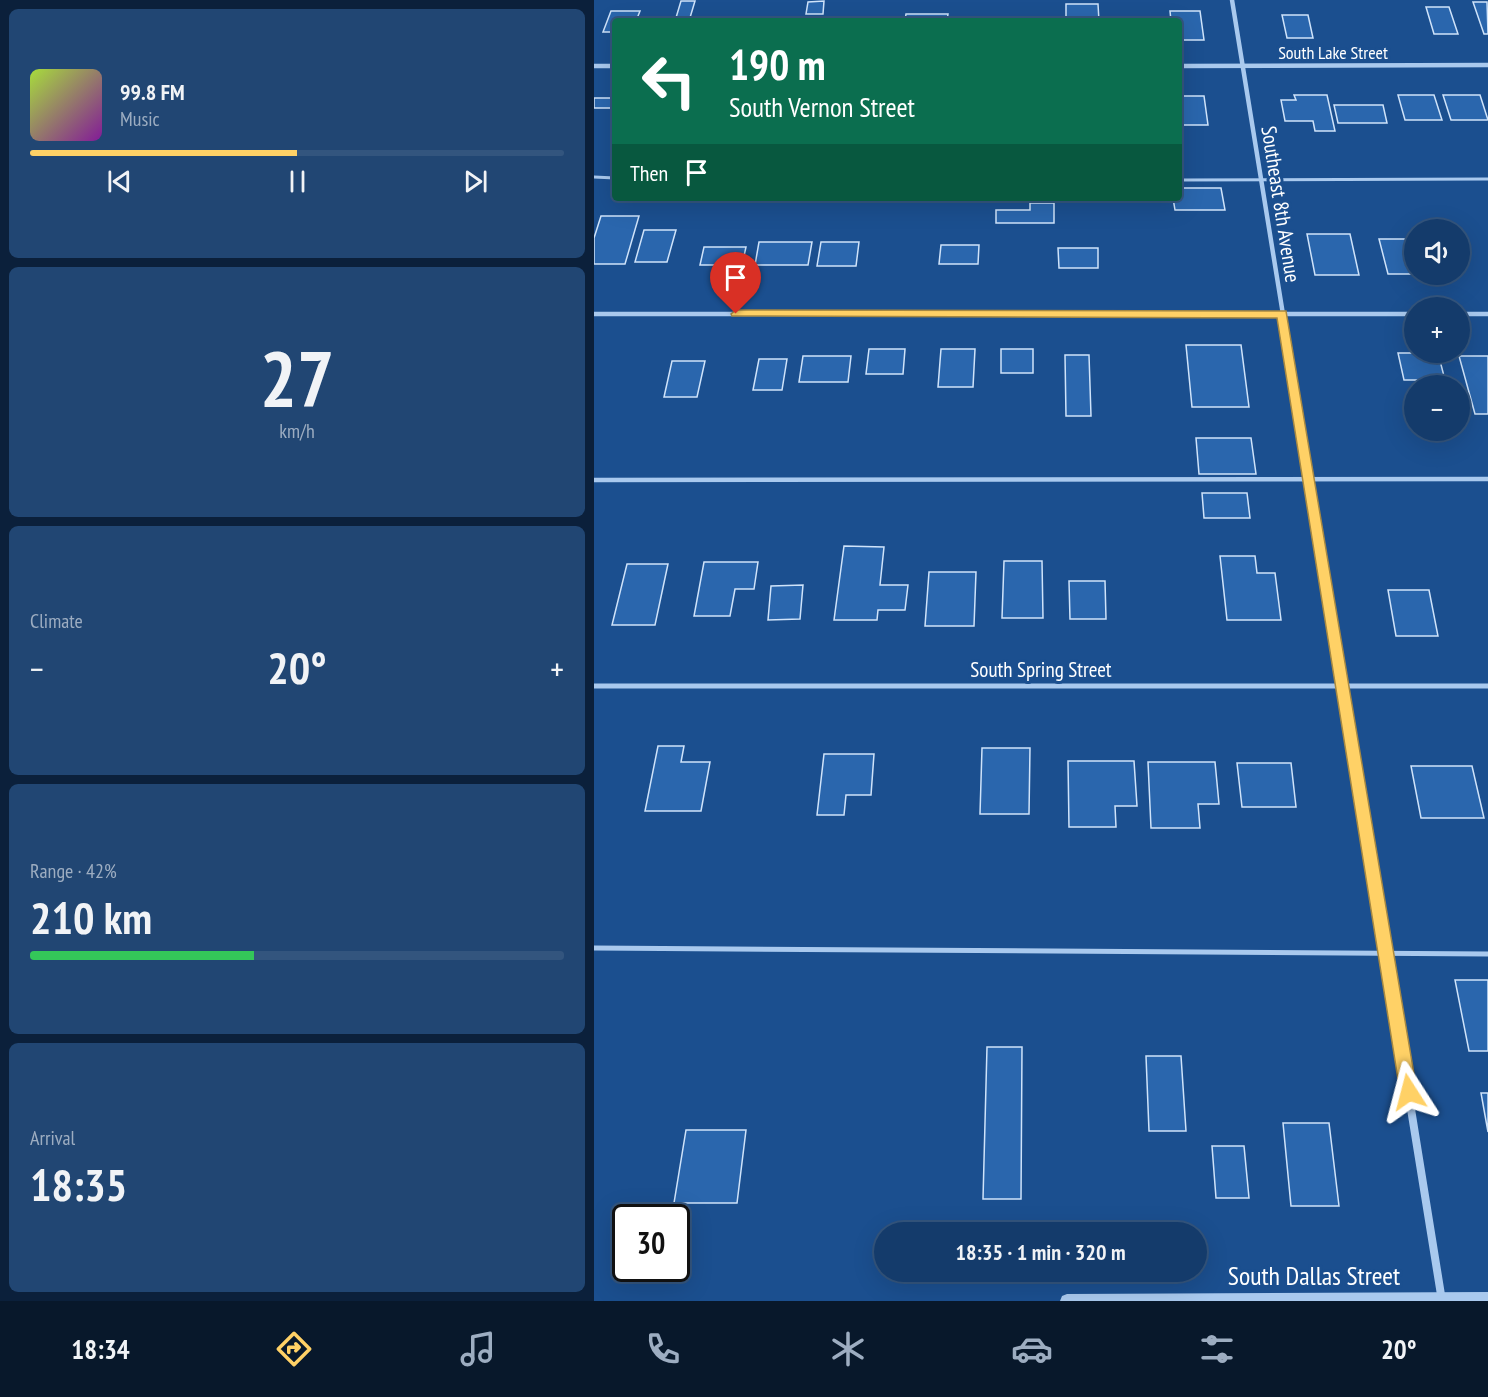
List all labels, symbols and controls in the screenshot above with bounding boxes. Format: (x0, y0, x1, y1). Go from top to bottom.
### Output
text: 190 m (729, 37, 826, 92)
street label: South Lake Street (1278, 41, 1388, 64)
icon: left (630, 42, 708, 120)
text: 99.8 FM (120, 78, 185, 106)
text: South Vernon Street (729, 90, 915, 124)
text: Music (120, 106, 160, 132)
street label: Southeast 8th Avenue (1255, 124, 1307, 284)
icon: arrive (680, 156, 713, 189)
text: Then (630, 159, 668, 187)
icon: previous (103, 165, 136, 198)
icon: pause (281, 165, 314, 198)
icon: next (459, 165, 492, 198)
map controls (1404, 219, 1470, 441)
button: sound (1404, 219, 1470, 285)
pin (710, 252, 761, 314)
icon: arrive (719, 261, 752, 294)
button: + (1404, 297, 1470, 363)
text: 27 (260, 328, 334, 429)
button: − (1404, 375, 1470, 441)
text: km/h (279, 418, 315, 444)
text: Climate (30, 608, 83, 634)
text: 20° (267, 638, 327, 696)
text: − (30, 647, 44, 690)
text: + (550, 647, 564, 690)
street label: South Spring Street (970, 656, 1112, 683)
text: Range · 42% (30, 858, 117, 884)
text: 210 km (30, 888, 152, 946)
position arrow (1377, 1060, 1441, 1124)
text: Arrival (30, 1125, 75, 1151)
text: 18:35 (30, 1155, 127, 1213)
speed limit sign: 30 (612, 1204, 690, 1282)
text: 18:35 · 1 min · 320 m (955, 1238, 1126, 1266)
street label: South Dallas Street (1228, 1259, 1400, 1292)
icon: directions (273, 1328, 315, 1370)
icon: music (457, 1328, 499, 1370)
icon: phone (642, 1328, 684, 1370)
icon: climate (827, 1328, 869, 1370)
icon: car (1011, 1328, 1053, 1370)
icon: filters (1196, 1328, 1238, 1370)
text: 18:34 (71, 1332, 130, 1366)
text: 20° (1381, 1332, 1417, 1366)

